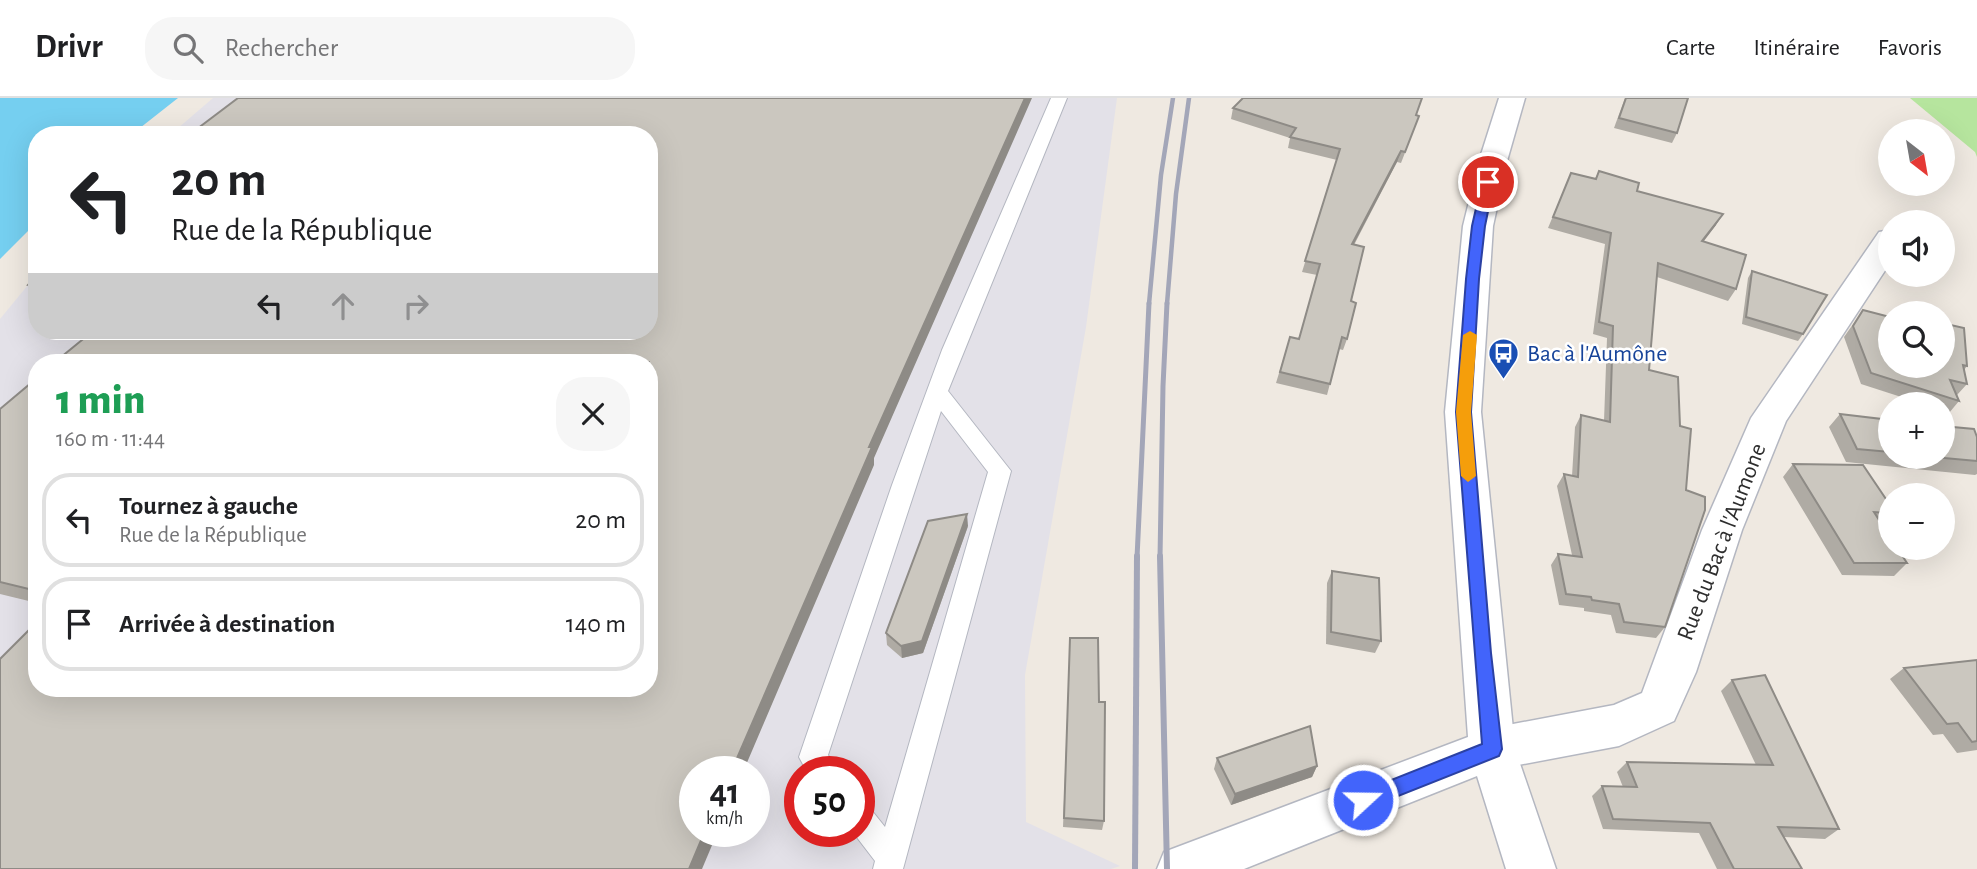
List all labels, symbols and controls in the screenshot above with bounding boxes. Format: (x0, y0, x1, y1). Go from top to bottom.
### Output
search box (145, 17, 635, 80)
icon: search (169, 29, 207, 67)
text: Drivr (35, 31, 103, 64)
text: Rechercher (225, 35, 338, 61)
text: Carte (1666, 36, 1715, 60)
text: Itinéraire (1753, 36, 1840, 60)
text: Favoris (1878, 36, 1942, 60)
north arrow (1878, 119, 1955, 196)
map controls (1878, 119, 1955, 560)
pin (1458, 152, 1518, 212)
icon: left (56, 154, 147, 245)
text: 20 m (171, 156, 267, 205)
icon: arrive (1469, 163, 1507, 201)
button: sound (1878, 210, 1955, 287)
text: Rue de la République (171, 214, 432, 246)
icon: left (251, 287, 289, 325)
icon: ahead (324, 287, 362, 325)
icon: right (397, 287, 435, 325)
button: search (1878, 301, 1955, 378)
bus stop icon: Bac à l'Aumône (1487, 337, 1521, 381)
place label: Bac à l'Aumône (1527, 342, 1667, 366)
button: close (556, 377, 630, 451)
text: 1 min (56, 379, 145, 421)
button: + (1878, 392, 1955, 469)
text: 160 m · 11:44 (56, 428, 165, 451)
street label: Rue du Bac à l'Aumone (1673, 440, 1771, 644)
button: − (1878, 483, 1955, 560)
text: Tournez à gauche (119, 493, 298, 519)
icon: left (60, 501, 98, 539)
text: 20 m (575, 507, 626, 533)
text: Rue de la République (119, 524, 307, 547)
icon: arrive (60, 605, 98, 643)
text: Arrivée à destination (119, 611, 335, 637)
text: 140 m (566, 611, 626, 637)
speed limit sign: 50 (784, 756, 875, 847)
position arrow (1326, 763, 1400, 837)
text: 41 (709, 775, 740, 810)
text: km/h (706, 810, 743, 828)

